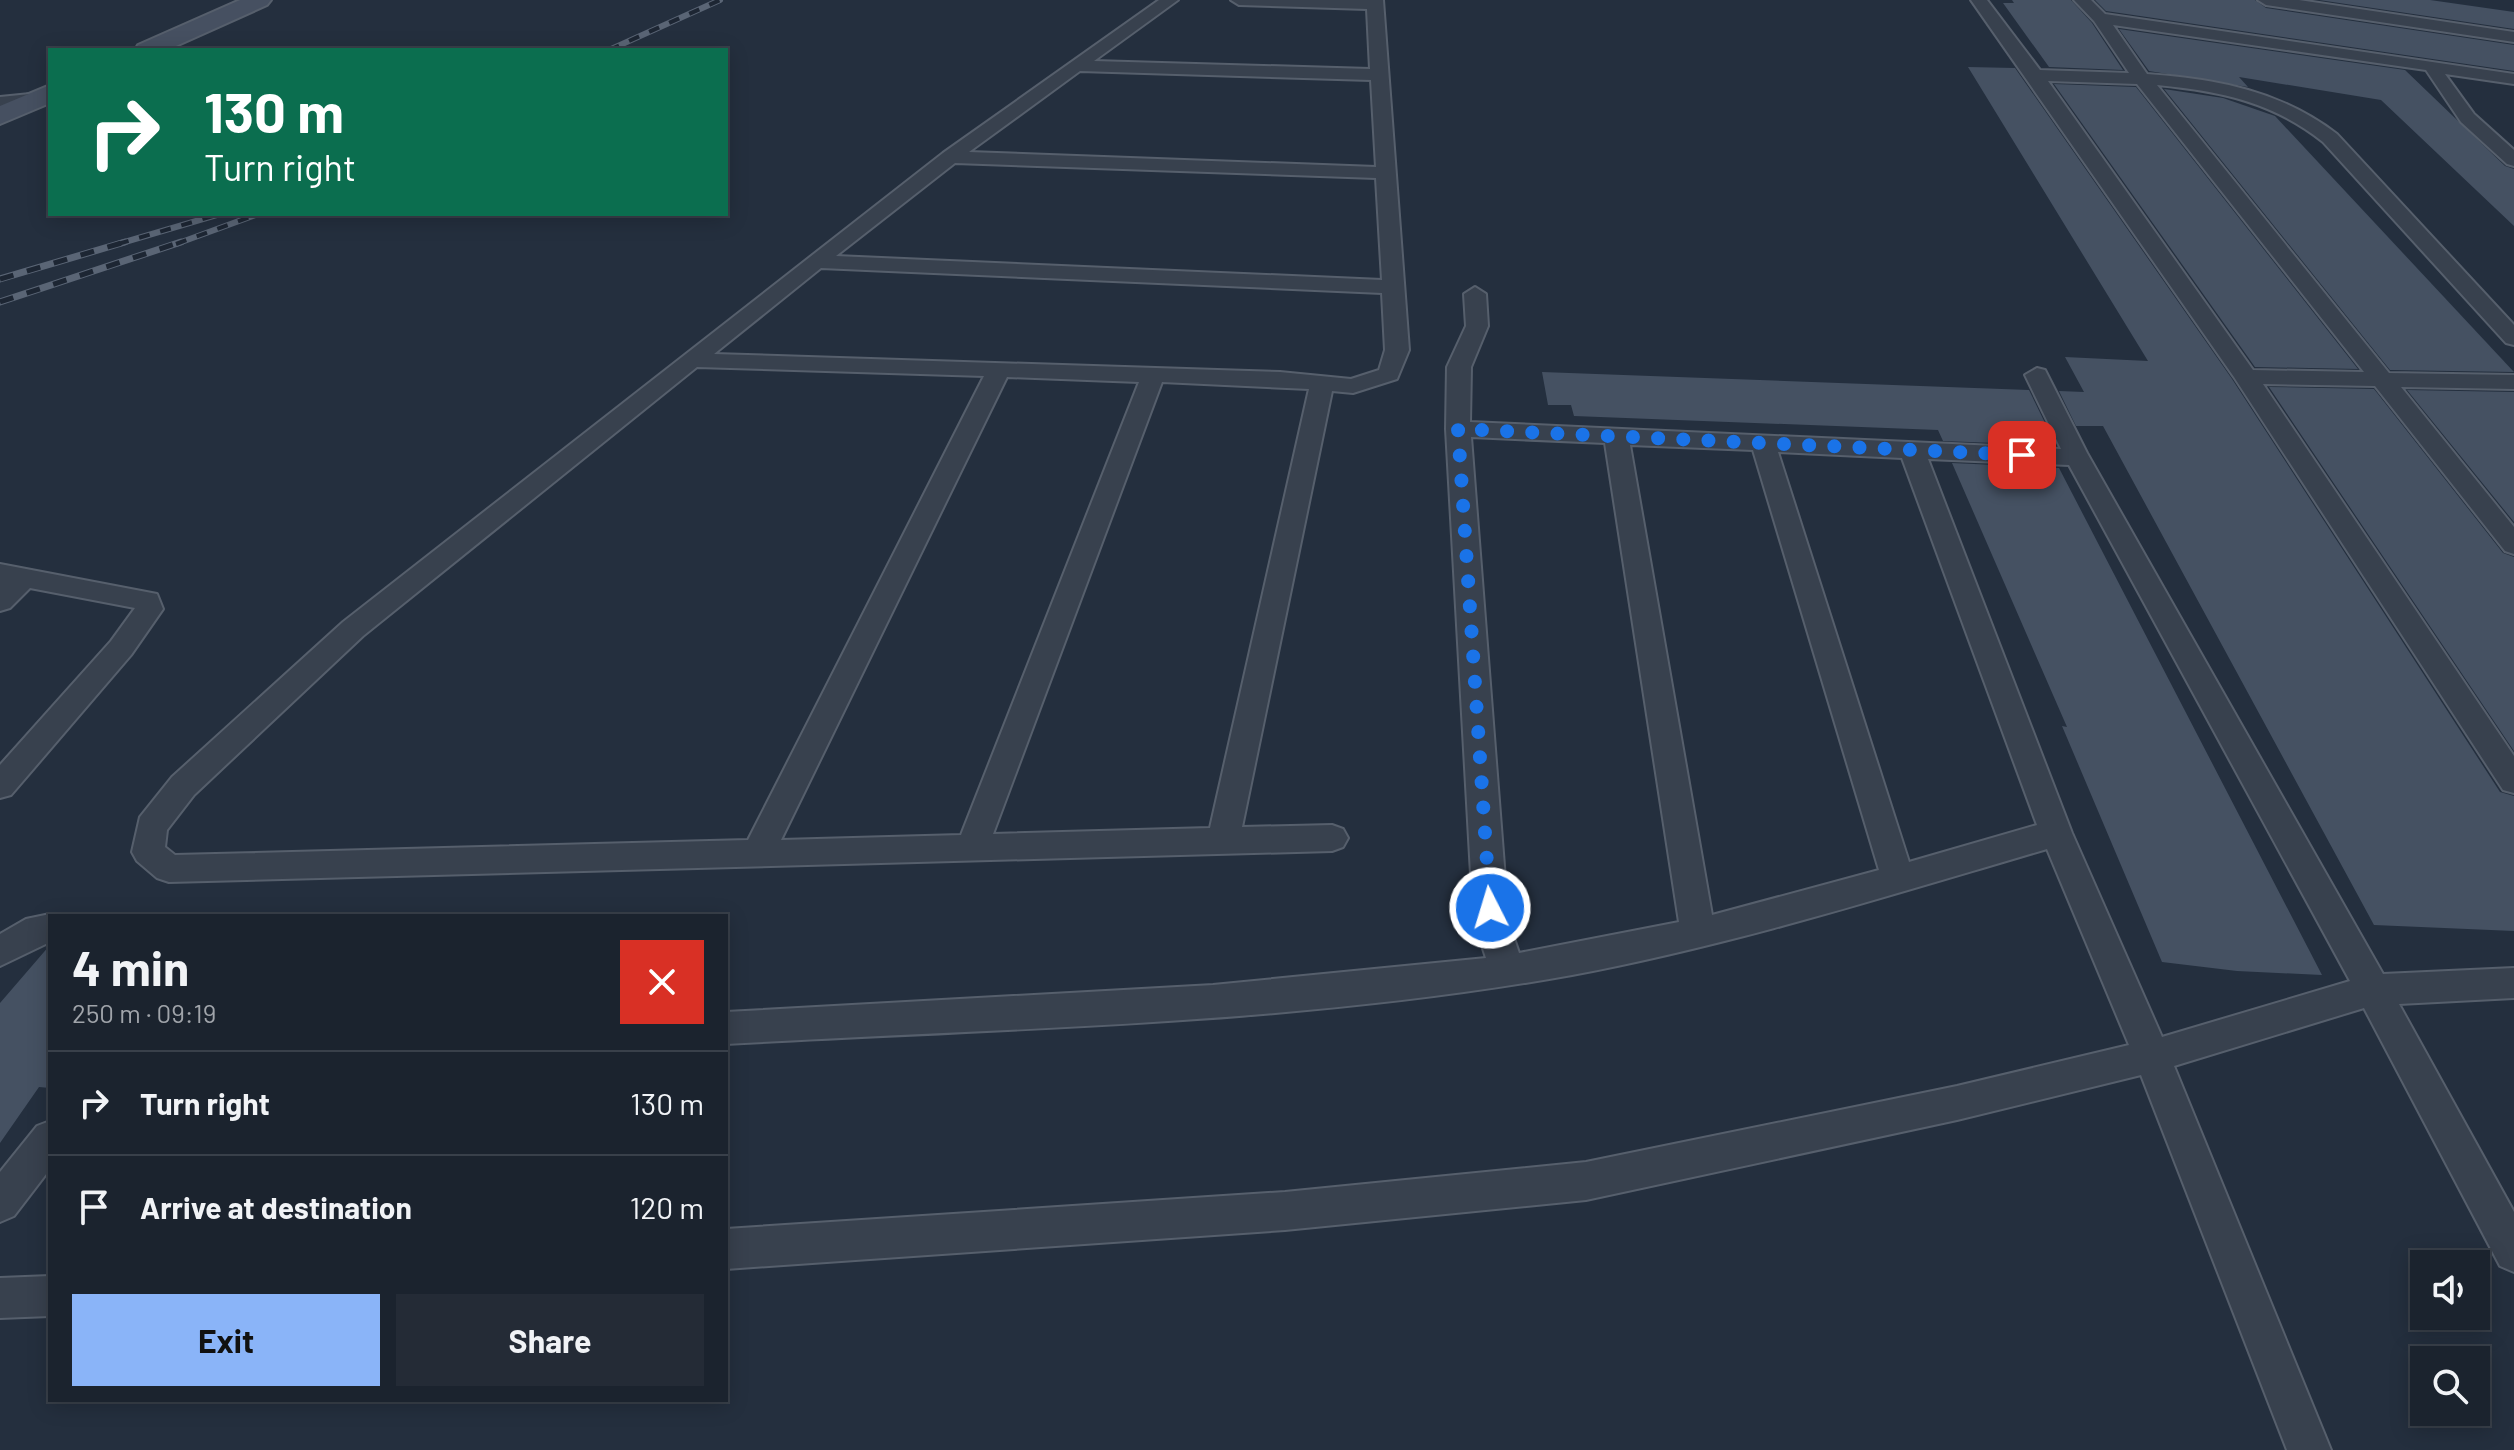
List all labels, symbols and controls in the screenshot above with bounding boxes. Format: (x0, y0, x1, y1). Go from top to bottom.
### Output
text: 130 m (204, 77, 344, 144)
icon: right (72, 80, 176, 184)
text: Turn right (204, 145, 356, 188)
pin (1988, 421, 2056, 489)
icon: arrive (2000, 433, 2044, 477)
position arrow (1448, 866, 1532, 950)
text: 4 min (72, 938, 189, 996)
button: close (620, 940, 704, 1024)
text: 250 m · 09:19 (72, 997, 216, 1028)
icon: right (72, 1081, 116, 1125)
text: Turn right (140, 1085, 270, 1121)
text: 130 m (630, 1085, 704, 1121)
icon: arrive (72, 1185, 116, 1229)
text: Arrive at destination (140, 1189, 412, 1225)
text: 120 m (630, 1189, 704, 1225)
map controls (2410, 1250, 2490, 1426)
button: sound (2410, 1250, 2490, 1330)
button: Exit (72, 1294, 380, 1386)
button: Share (396, 1294, 704, 1386)
button: search (2410, 1346, 2490, 1426)

